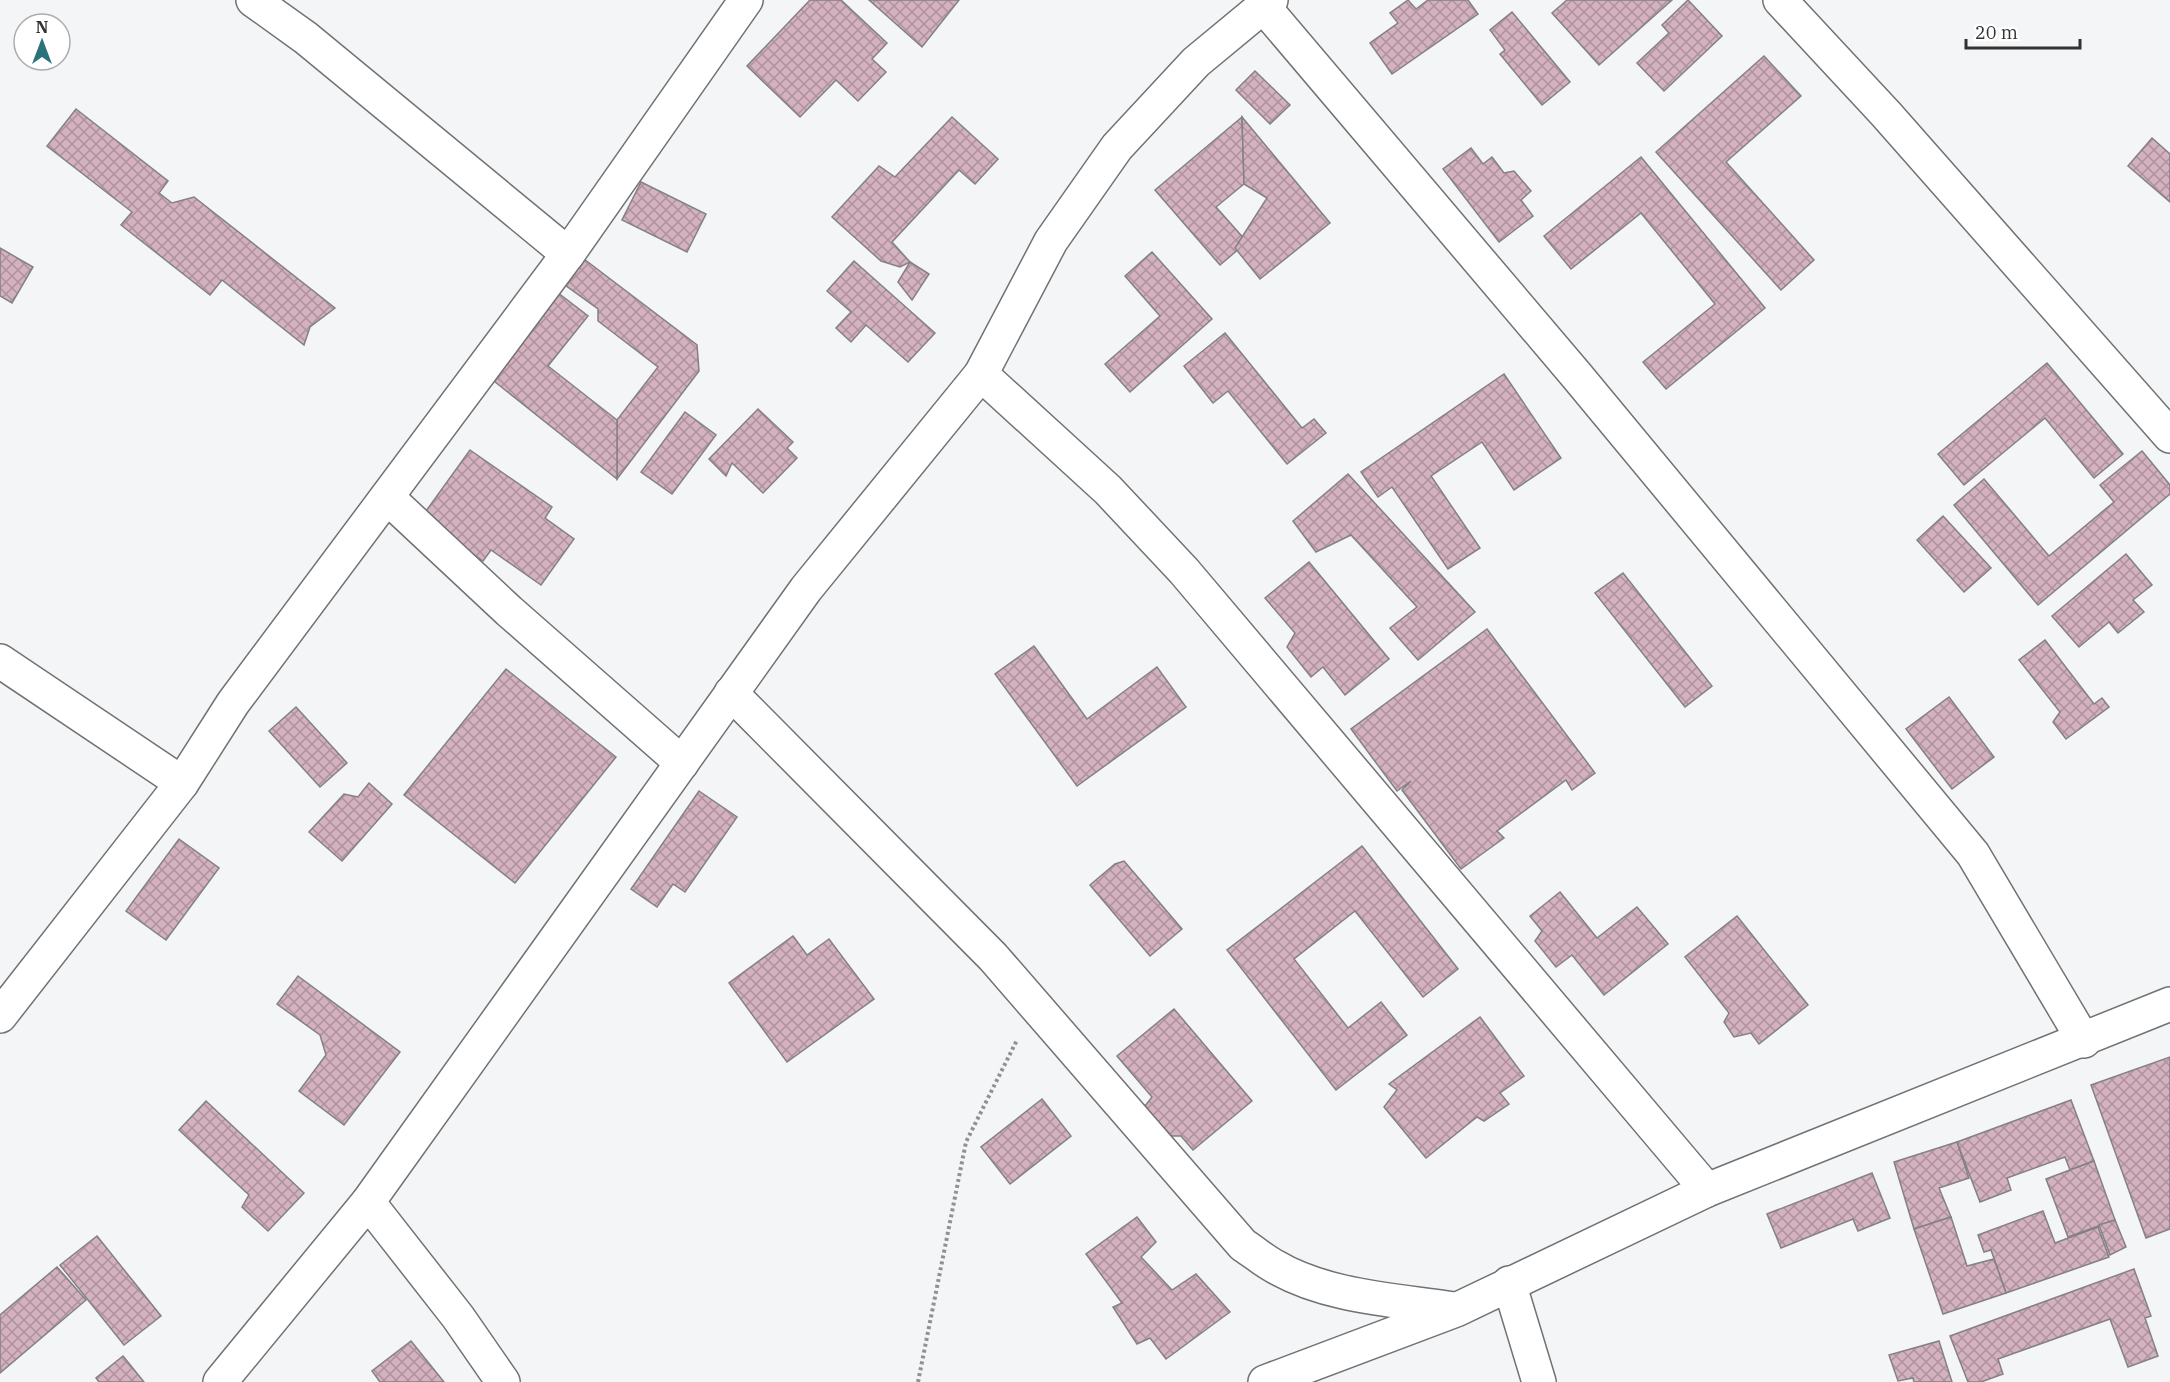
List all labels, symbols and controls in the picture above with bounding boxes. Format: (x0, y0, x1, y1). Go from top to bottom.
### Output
north arrow (12, 12, 72, 72)
scale bar (1966, 12, 2080, 50)
text: N (36, 17, 48, 37)
text: 20 m (1975, 21, 2018, 44)

